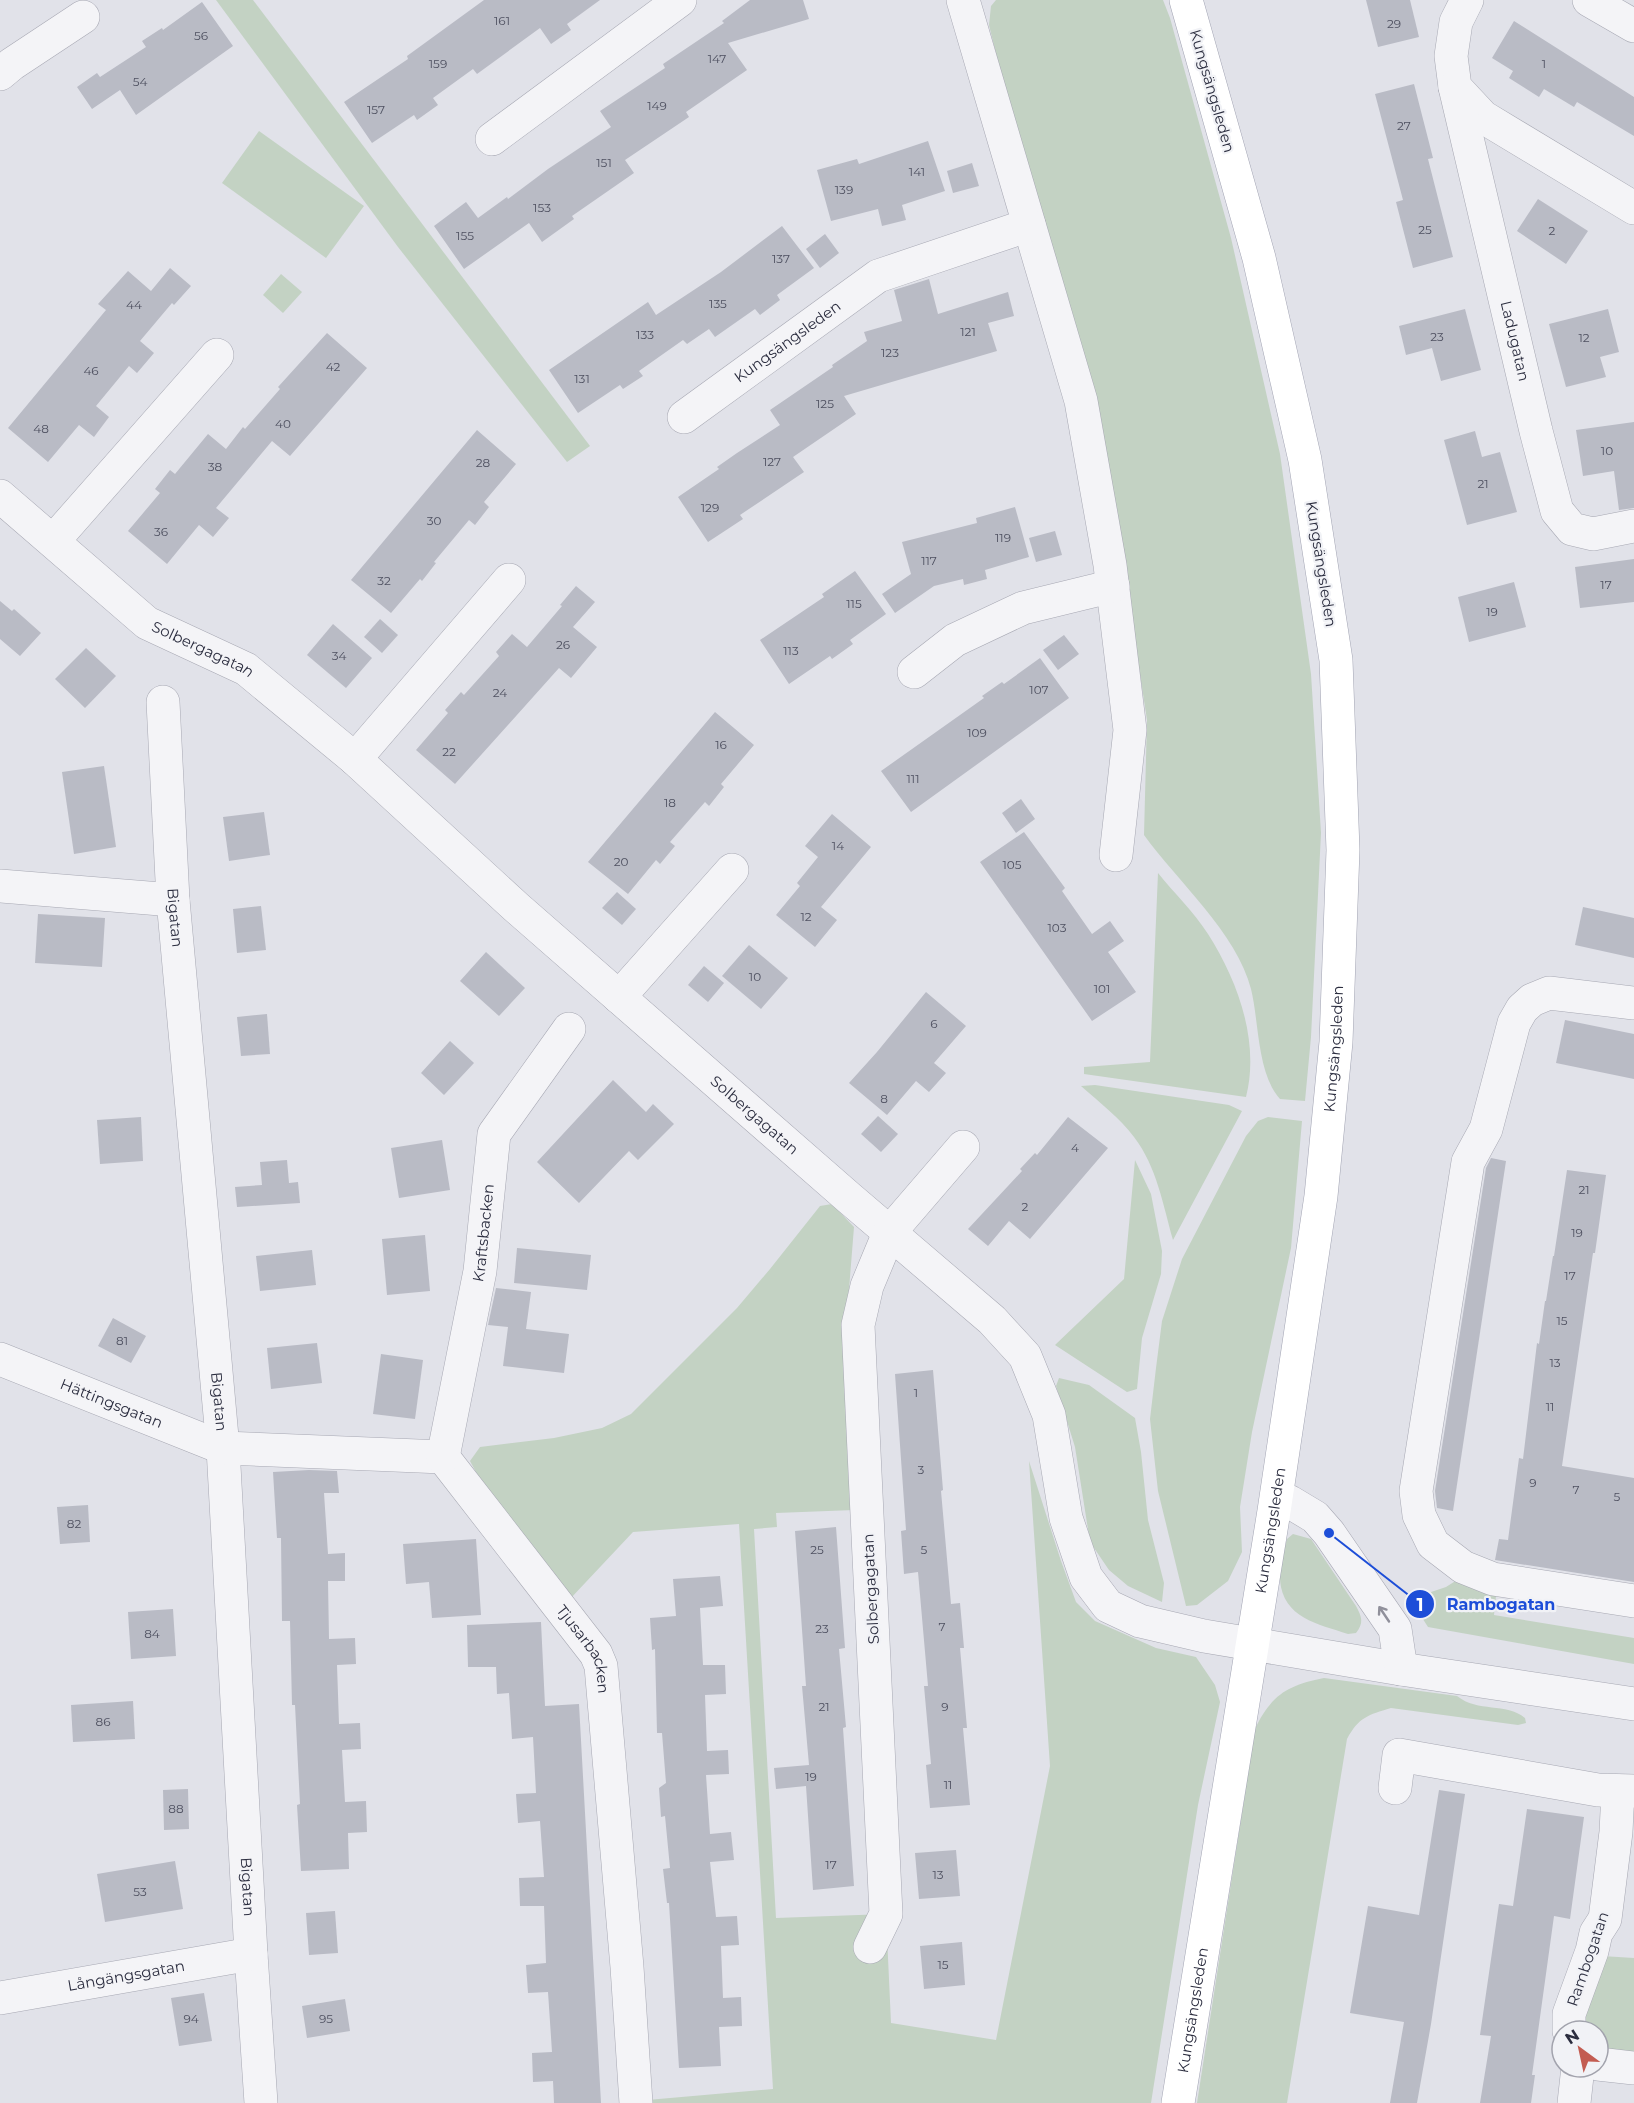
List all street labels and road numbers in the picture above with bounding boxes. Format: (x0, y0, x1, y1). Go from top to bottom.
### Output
street label: Kungsängsleden (1186, 27, 1239, 155)
street label: Kungsängsleden (730, 296, 844, 386)
street label: Ladugatan (1497, 299, 1534, 383)
street label: Kungsängsleden (1302, 500, 1341, 628)
street label: Solbergagatan (149, 617, 259, 681)
street label: Bigatan (163, 888, 187, 948)
street label: Kungsängsleden (1319, 985, 1347, 1113)
street label: Solbergagatan (707, 1071, 803, 1158)
street label: Kraftsbacken (468, 1183, 498, 1283)
street label: Bigatan (207, 1371, 231, 1432)
street label: Hättingsgatan (58, 1374, 166, 1432)
street label: Kungsängsleden (1251, 1466, 1289, 1595)
street label: Solbergagatan (858, 1533, 883, 1645)
street label: Tjusarbacken (552, 1601, 613, 1694)
street label: Bigatan (237, 1857, 259, 1917)
street label: Rambogatan (1562, 1909, 1613, 2009)
street label: Kungsängsleden (1173, 1946, 1212, 2074)
street label: Långängsgatan (66, 1956, 186, 1995)

